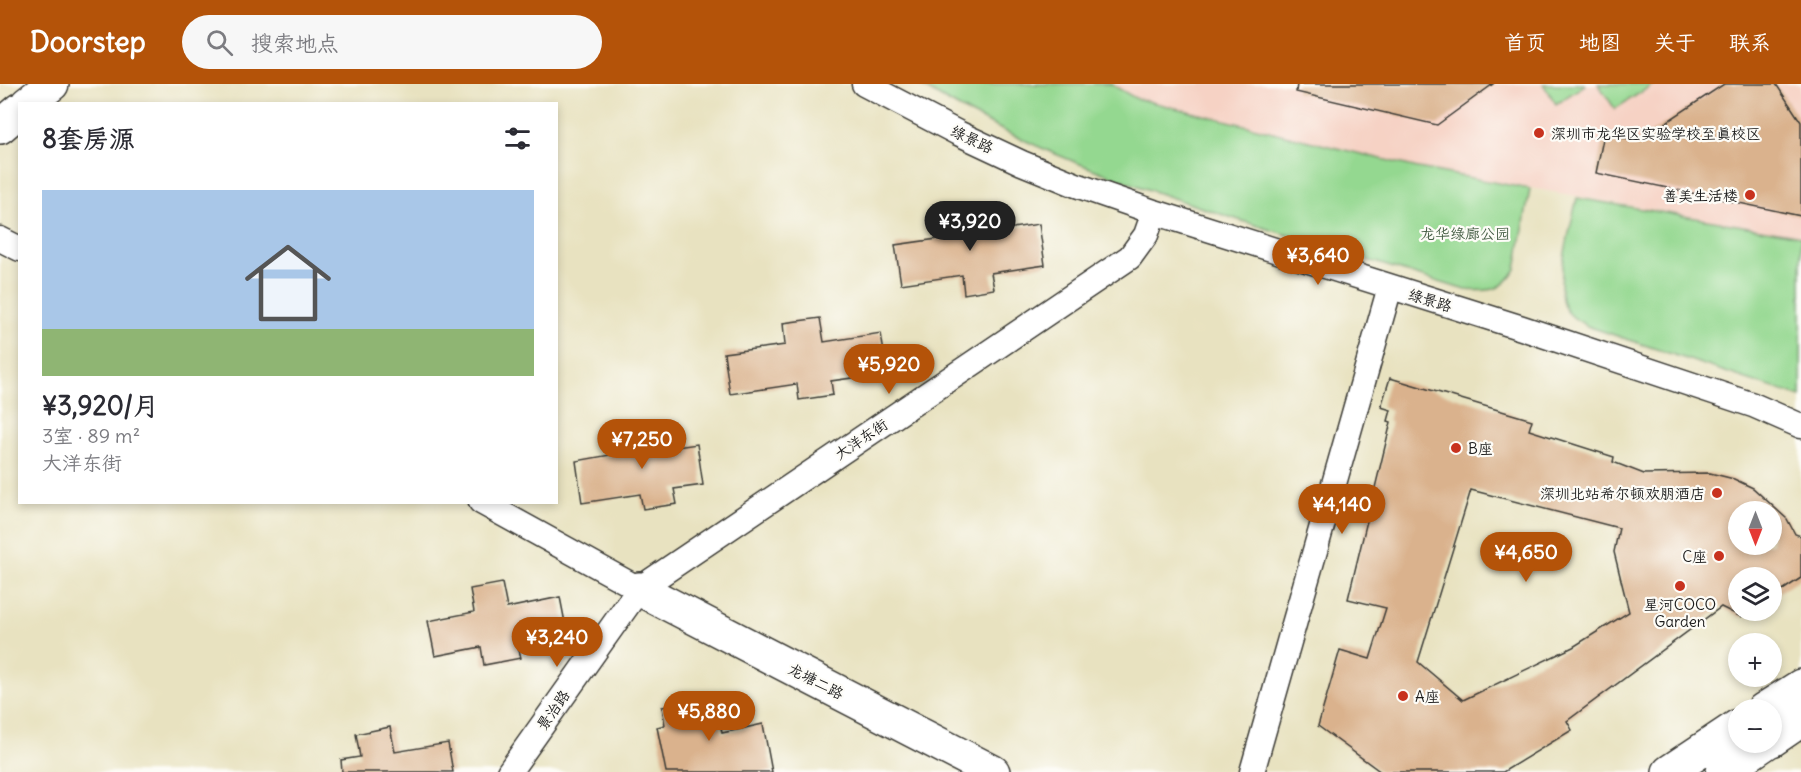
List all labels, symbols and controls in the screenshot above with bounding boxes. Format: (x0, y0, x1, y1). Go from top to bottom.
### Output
search box (182, 15, 602, 69)
text: Doorstep (30, 24, 146, 60)
icon: search (203, 26, 236, 59)
text: 搜索地点 (251, 29, 339, 57)
text: 首页 (1504, 29, 1546, 56)
text: 地图 (1579, 29, 1621, 56)
text: 关于 (1654, 29, 1696, 56)
text: 联系 (1729, 29, 1771, 56)
street label: 绿景路 (948, 121, 996, 157)
text: 8套房源 (42, 122, 135, 155)
icon: filters (501, 122, 534, 155)
place label: 深圳市龙华区实验学校至真校区 (1551, 124, 1761, 143)
marker: 深圳市龙华区实验学校至真校区 (1532, 126, 1546, 140)
place label: 善美生活楼 (1663, 186, 1738, 205)
marker: 善美生活楼 (1743, 188, 1757, 202)
pin: ¥3,920 (921, 201, 1019, 252)
text: ¥3,920 (939, 208, 1001, 233)
park label: 龙华绿廊公园 (1420, 224, 1510, 243)
icon: home (234, 229, 342, 337)
pin: ¥3,640 (1269, 235, 1367, 286)
text: ¥3,640 (1286, 242, 1350, 267)
street label: 绿景路 (1406, 284, 1454, 316)
pin: ¥5,920 (840, 344, 938, 395)
text: ¥5,920 (857, 351, 921, 376)
text: ¥3,920/月 (42, 389, 159, 422)
street label: 大洋东街 (831, 414, 891, 464)
pin: ¥7,250 (593, 419, 691, 470)
text: 3室 · 89 m² (42, 423, 140, 448)
text: ¥7,250 (611, 426, 673, 451)
place label: B座 (1468, 439, 1493, 458)
marker: B座 (1449, 441, 1463, 455)
text: 大洋东街 (42, 450, 122, 475)
pin: ¥4,140 (1293, 484, 1391, 535)
place label: 深圳北站希尔顿欢朋酒店 (1540, 484, 1705, 503)
marker: 深圳北站希尔顿欢朋酒店 (1710, 486, 1724, 500)
text: ¥4,140 (1312, 491, 1372, 516)
north arrow (1728, 501, 1782, 555)
map controls (1728, 501, 1782, 753)
pin: ¥4,650 (1477, 532, 1575, 583)
text: ¥4,650 (1494, 539, 1558, 564)
place label: C座 (1682, 547, 1707, 566)
marker: C座 (1712, 549, 1726, 563)
button: layers (1728, 567, 1782, 621)
marker: 星河COCO Garden (1673, 579, 1687, 593)
place label: 星河COCO Garden (1644, 595, 1716, 631)
pin: ¥3,240 (508, 617, 606, 668)
text: ¥3,240 (526, 624, 588, 649)
button: + (1728, 633, 1782, 687)
street label: 龙塘二路 (785, 659, 847, 703)
street label: 景治路 (532, 686, 574, 734)
place label: A座 (1415, 687, 1440, 706)
marker: A座 (1396, 689, 1410, 703)
pin: ¥5,880 (660, 691, 758, 742)
text: ¥5,880 (677, 698, 741, 723)
button: − (1728, 699, 1782, 753)

